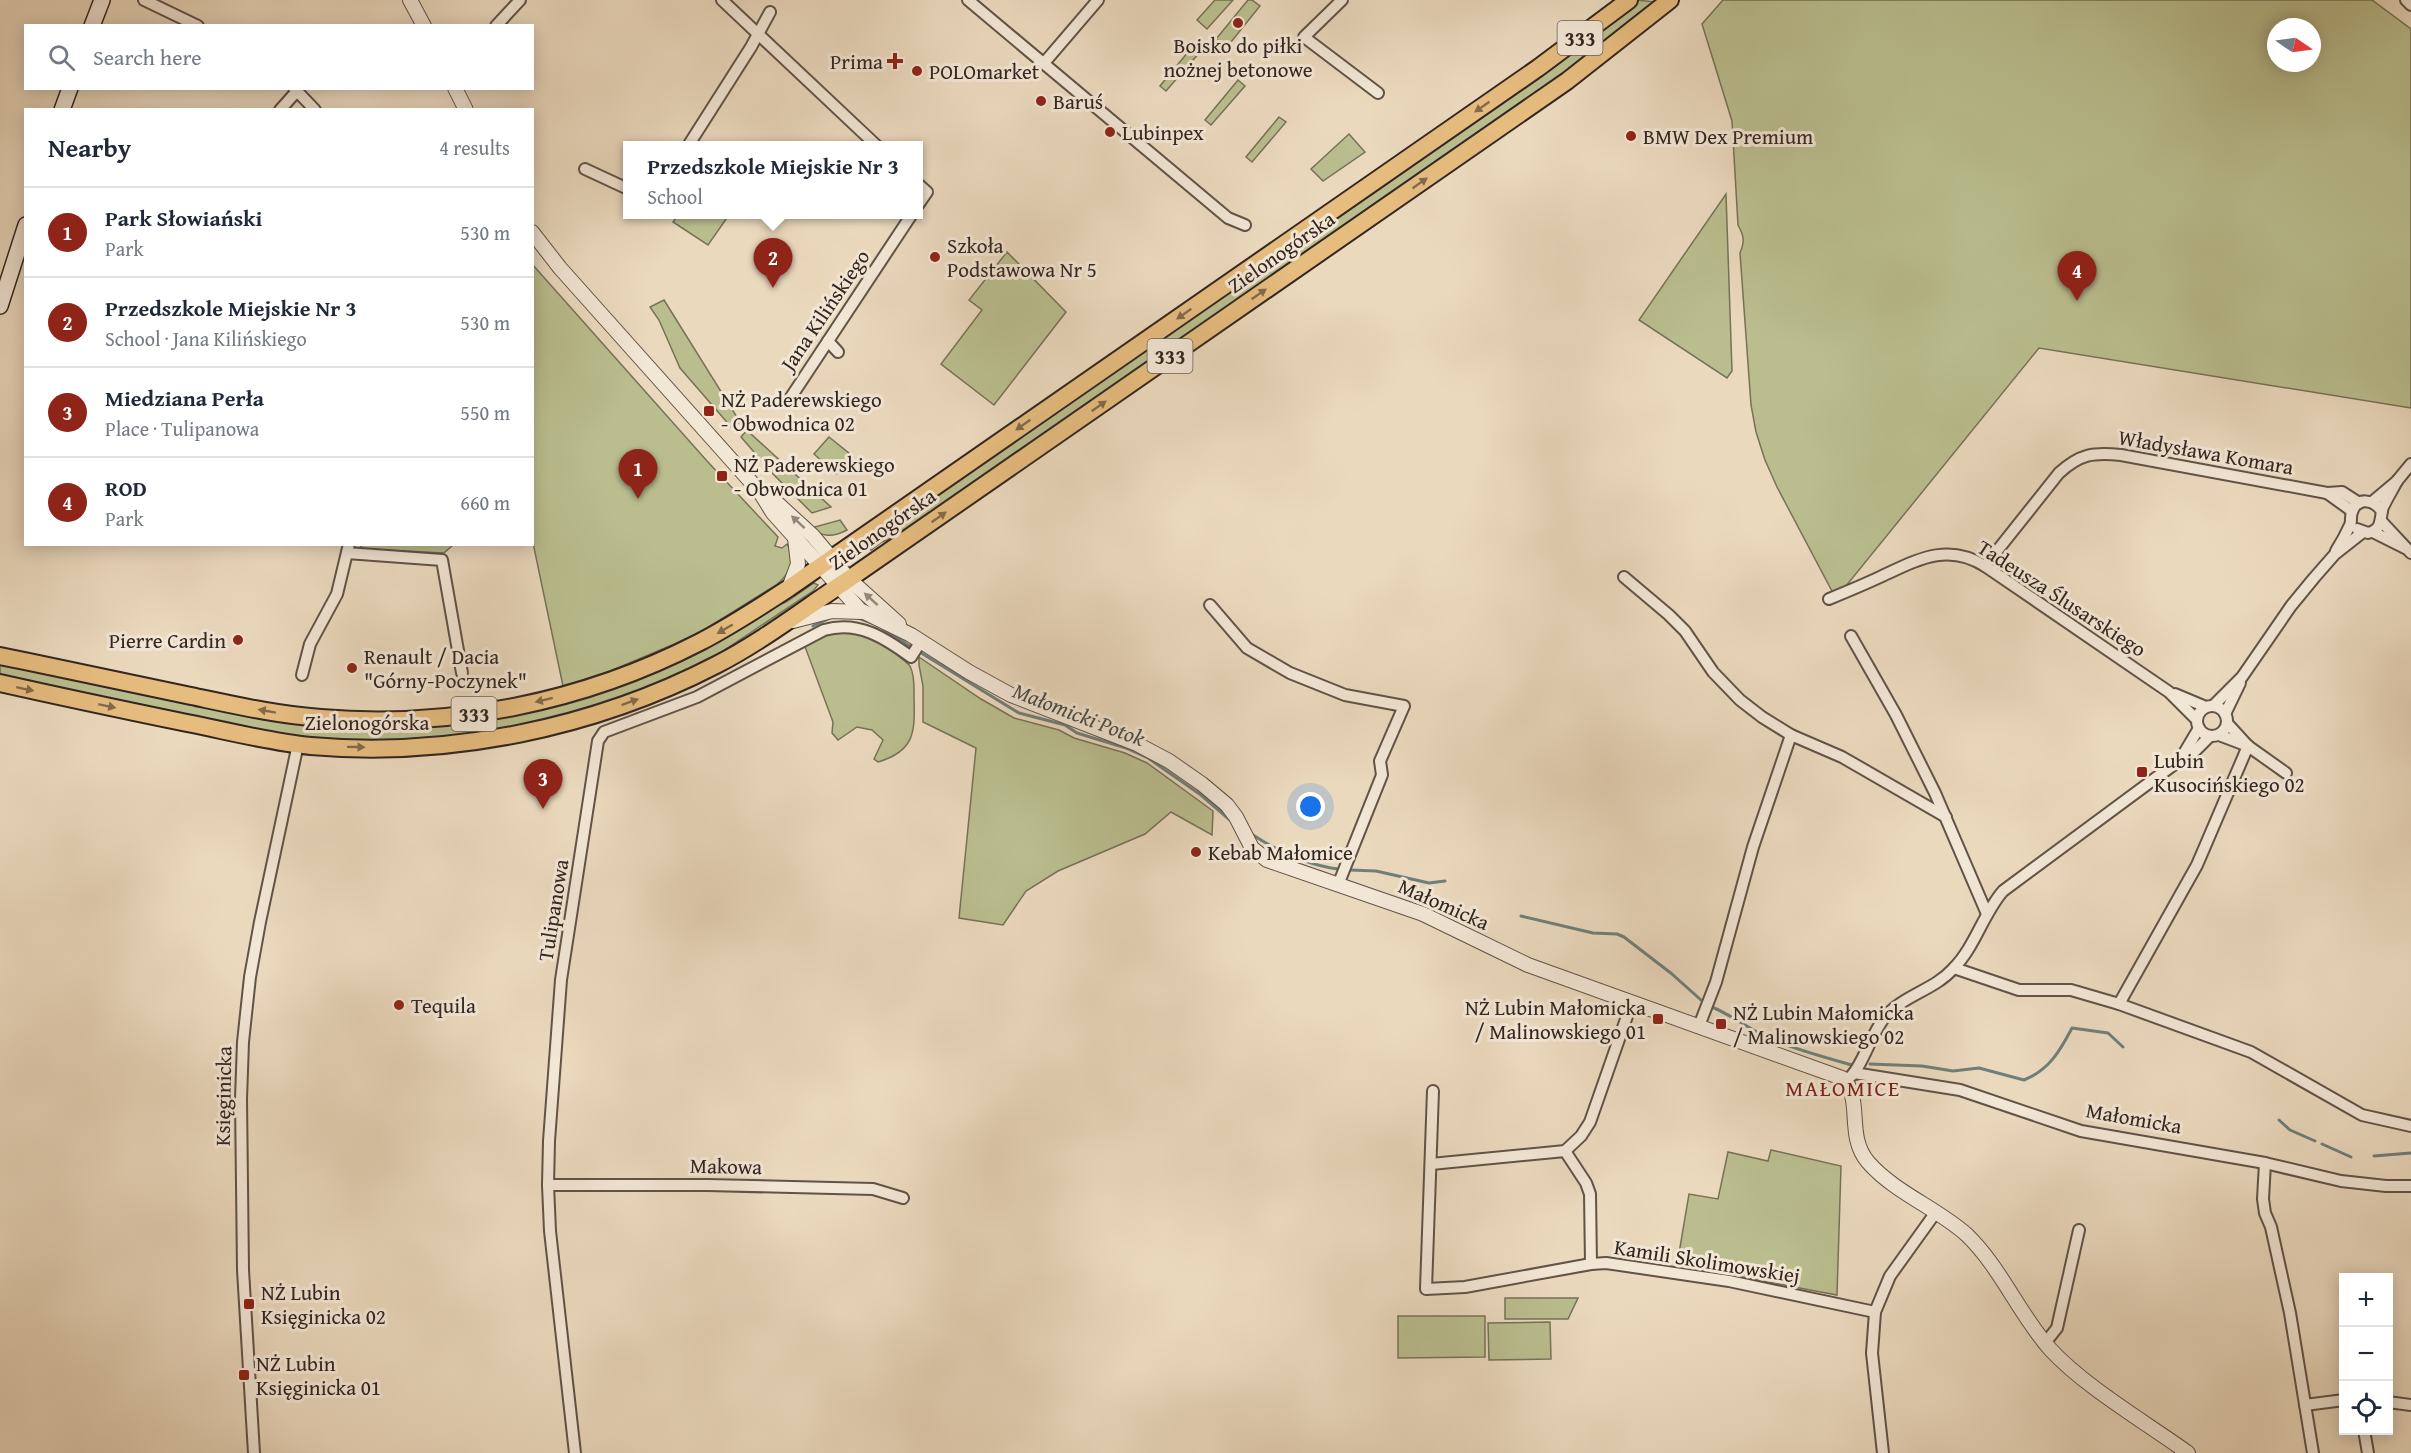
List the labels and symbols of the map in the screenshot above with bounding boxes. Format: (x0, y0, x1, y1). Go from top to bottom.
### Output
marker: Boisko do piłki nożnej betonowe (1231, 16, 1245, 30)
north arrow (2267, 18, 2321, 72)
road number: 333 (1558, 21, 1602, 55)
place label: Boisko do piłki nożnej betonowe (1164, 30, 1313, 85)
place label: Prima (830, 46, 883, 77)
marker: Prima (888, 54, 902, 68)
place label: POLOmarket (929, 56, 1040, 87)
marker: POLOmarket (910, 64, 924, 78)
place label: Baruś (1053, 86, 1103, 117)
marker: Baruś (1034, 94, 1048, 108)
one-way arrow (1475, 101, 1491, 113)
place label: Lubinpex (1122, 117, 1204, 148)
place label: BMW Dex Premium (1643, 121, 1813, 152)
marker: Lubinpex (1103, 125, 1117, 139)
marker: BMW Dex Premium (1624, 129, 1638, 143)
one-way arrow (1411, 177, 1427, 189)
street label: Zielonogórska (1221, 203, 1341, 300)
place label: Szkoła Podstawowa Nr 5 (947, 230, 1097, 285)
pin: 2 (754, 238, 792, 288)
street label: Jana Kilińskiego (771, 243, 877, 379)
marker: Szkoła Podstawowa Nr 5 (928, 250, 942, 264)
pin: 4 (2058, 252, 2096, 301)
one-way arrow (1251, 288, 1267, 300)
one-way arrow (1176, 308, 1192, 320)
road number: 333 (1148, 339, 1192, 373)
place label: NŻ Paderewskiego - Obwodnica 02 (721, 384, 882, 439)
one-way arrow (1091, 400, 1108, 411)
marker: NŻ Paderewskiego - Obwodnica 02 (702, 404, 716, 418)
one-way arrow (1016, 419, 1032, 431)
street label: Władysława Komara (2116, 421, 2296, 483)
place label: NŻ Paderewskiego - Obwodnica 01 (734, 449, 895, 504)
pin: 1 (618, 450, 658, 499)
marker: NŻ Paderewskiego - Obwodnica 01 (715, 469, 729, 483)
street label: Zielonogórska (822, 480, 942, 577)
one-way arrow (931, 512, 947, 523)
one-way arrow (790, 515, 805, 529)
street label: Tadeusza Ślusarskiego (1971, 532, 2153, 664)
one-way arrow (864, 593, 879, 606)
one-way arrow (717, 623, 733, 634)
place label: Pierre Cardin (109, 625, 226, 656)
marker: Pierre Cardin (231, 633, 245, 647)
place label: Renault / Dacia "Górny-Poczynek" (364, 641, 527, 696)
marker: Renault / Dacia "Górny-Poczynek" (345, 661, 359, 675)
water label: Małomicki Potok (1008, 674, 1151, 754)
one-way arrow (16, 685, 35, 694)
one-way arrow (535, 696, 553, 706)
road number: 333 (452, 697, 496, 731)
one-way arrow (621, 697, 639, 707)
one-way arrow (98, 702, 117, 711)
one-way arrow (258, 706, 277, 715)
street label: Zielonogórska (305, 707, 429, 738)
one-way arrow (347, 743, 366, 752)
place label: Lubin Kusocińskiego 02 (2154, 745, 2305, 800)
pin: 3 (524, 760, 562, 809)
marker: Lubin Kusocińskiego 02 (2135, 765, 2149, 779)
your location (1296, 792, 1325, 821)
place label: Kebab Małomice (1208, 837, 1353, 868)
marker: Kebab Małomice (1189, 845, 1203, 859)
street label: Tulipanowa (530, 857, 576, 963)
street label: Małomicka (1394, 870, 1495, 938)
place label: Tequila (411, 990, 476, 1021)
place label: NŻ Lubin Małomicka / Malinowskiego 01 (1465, 992, 1646, 1047)
place label: NŻ Lubin Małomicka / Malinowskiego 02 (1733, 997, 1914, 1052)
marker: Tequila (392, 998, 406, 1012)
marker: NŻ Lubin Małomicka / Malinowskiego 01 (1651, 1012, 1665, 1026)
marker: NŻ Lubin Małomicka / Malinowskiego 02 (1714, 1017, 1728, 1031)
street label: Księginicka (207, 1046, 239, 1146)
district label: MAŁOMICE (1785, 1072, 1901, 1104)
street label: Małomicka (2084, 1094, 2184, 1142)
street label: Makowa (690, 1150, 762, 1182)
street label: Kamili Skolimowskiej (1612, 1231, 1802, 1291)
place label: NŻ Lubin Księginicka 02 (261, 1277, 386, 1332)
marker: NŻ Lubin Księginicka 02 (242, 1297, 256, 1311)
place label: NŻ Lubin Księginicka 01 (256, 1348, 381, 1403)
marker: NŻ Lubin Księginicka 01 (237, 1368, 251, 1382)

